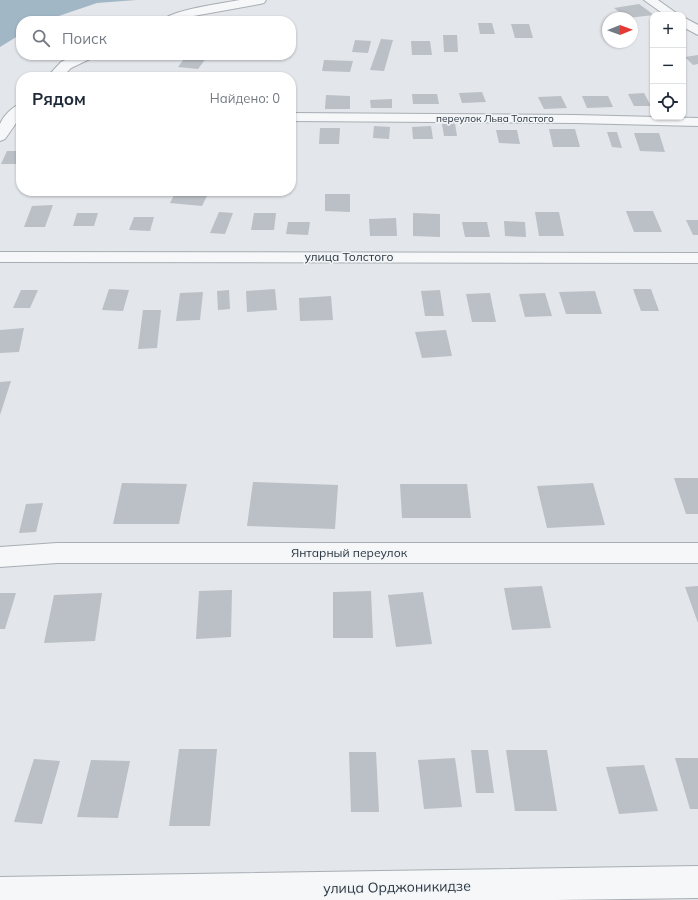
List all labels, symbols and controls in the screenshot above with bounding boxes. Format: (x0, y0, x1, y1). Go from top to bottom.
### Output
north arrow (602, 12, 638, 48)
map controls (650, 12, 686, 120)
button: + (650, 12, 686, 48)
search box (16, 16, 296, 60)
icon: search (30, 27, 52, 49)
text: Поиск (62, 29, 107, 48)
button: − (650, 48, 686, 84)
button: locate (650, 84, 686, 120)
text: Рядом (32, 88, 86, 109)
text: Найдено: 0 (210, 90, 280, 106)
street label: переулок Льва Толстого (436, 112, 554, 125)
street label: улица Толстого (304, 249, 394, 264)
street label: Янтарный переулок (291, 545, 408, 560)
street label: улица Орджоникидзе (323, 877, 471, 897)

